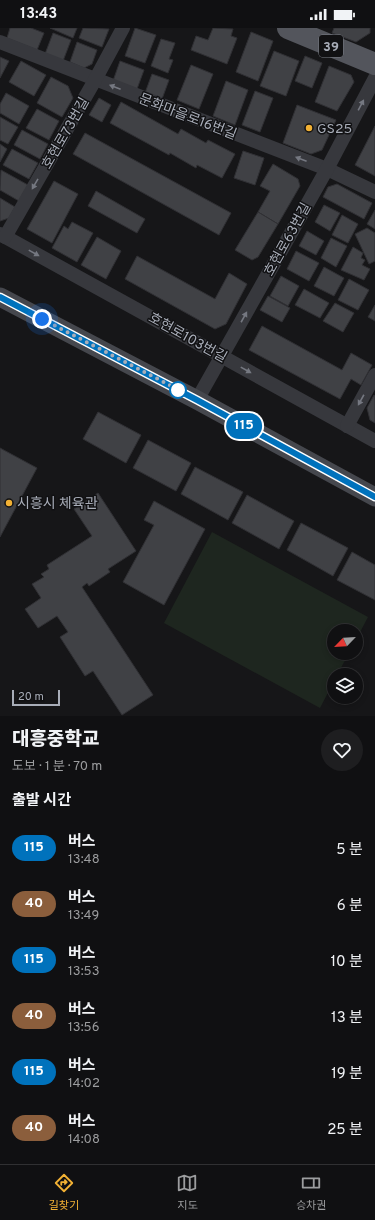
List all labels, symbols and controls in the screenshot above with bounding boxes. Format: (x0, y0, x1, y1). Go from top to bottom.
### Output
text: 13:43 (20, 5, 57, 24)
road number: 39 (319, 35, 343, 57)
one-way arrow (108, 84, 120, 90)
street label: 문화마을로16번길 (136, 91, 239, 144)
street label: 호현로73번길 (38, 94, 94, 173)
one-way arrow (357, 99, 364, 111)
place label: GS25 (317, 121, 352, 138)
marker: GS25 (304, 123, 314, 133)
one-way arrow (295, 155, 307, 161)
one-way arrow (32, 178, 39, 190)
street label: 호현로63번길 (260, 200, 315, 279)
one-way arrow (28, 249, 40, 256)
your location (32, 309, 52, 329)
street label: 호현로103번길 (145, 309, 230, 367)
one-way arrow (240, 311, 247, 323)
one-way arrow (240, 366, 252, 373)
unlabelled marker (169, 381, 187, 399)
one-way arrow (358, 394, 364, 406)
line badge: 115 (221, 413, 267, 439)
text: 115 (234, 417, 254, 434)
place label: 시흥시 체육관 (17, 496, 98, 513)
marker: 시흥시 체육관 (4, 498, 14, 508)
north arrow (327, 624, 363, 660)
map controls (327, 624, 363, 704)
button: layers (327, 668, 363, 704)
scale bar (12, 688, 60, 707)
text: 20 m (18, 690, 44, 704)
text: 대흥중학교 (12, 728, 99, 752)
button: heart (321, 729, 363, 771)
text: 도보 · 1 분 · 70 m (12, 759, 102, 775)
text: 출발 시간 (12, 792, 71, 811)
text: 버스 (68, 833, 96, 852)
text: 115 (24, 839, 44, 856)
text: 5 분 (336, 841, 363, 860)
text: 13:48 (68, 852, 100, 868)
text: 버스 (68, 889, 96, 908)
text: 40 (25, 895, 43, 912)
text: 6 분 (337, 897, 363, 916)
text: 13:49 (68, 908, 99, 924)
text: 버스 (68, 945, 96, 964)
text: 115 (24, 951, 44, 968)
text: 10 분 (330, 953, 363, 972)
text: 13:53 (68, 964, 100, 980)
text: 버스 (68, 1001, 96, 1020)
text: 40 (25, 1007, 43, 1024)
text: 13 분 (331, 1009, 363, 1028)
text: 13:56 (68, 1020, 99, 1036)
text: 버스 (68, 1057, 96, 1076)
text: 115 (24, 1063, 44, 1080)
text: 19 분 (331, 1065, 363, 1084)
text: 14:02 (68, 1076, 100, 1092)
text: 버스 (68, 1113, 96, 1132)
text: 40 (25, 1119, 43, 1136)
text: 25 분 (327, 1121, 363, 1140)
text: 14:08 (68, 1132, 100, 1148)
tab: 길찾기 (49, 1172, 79, 1213)
tab: 지도 (176, 1172, 198, 1213)
tab: 승차권 (296, 1172, 326, 1213)

